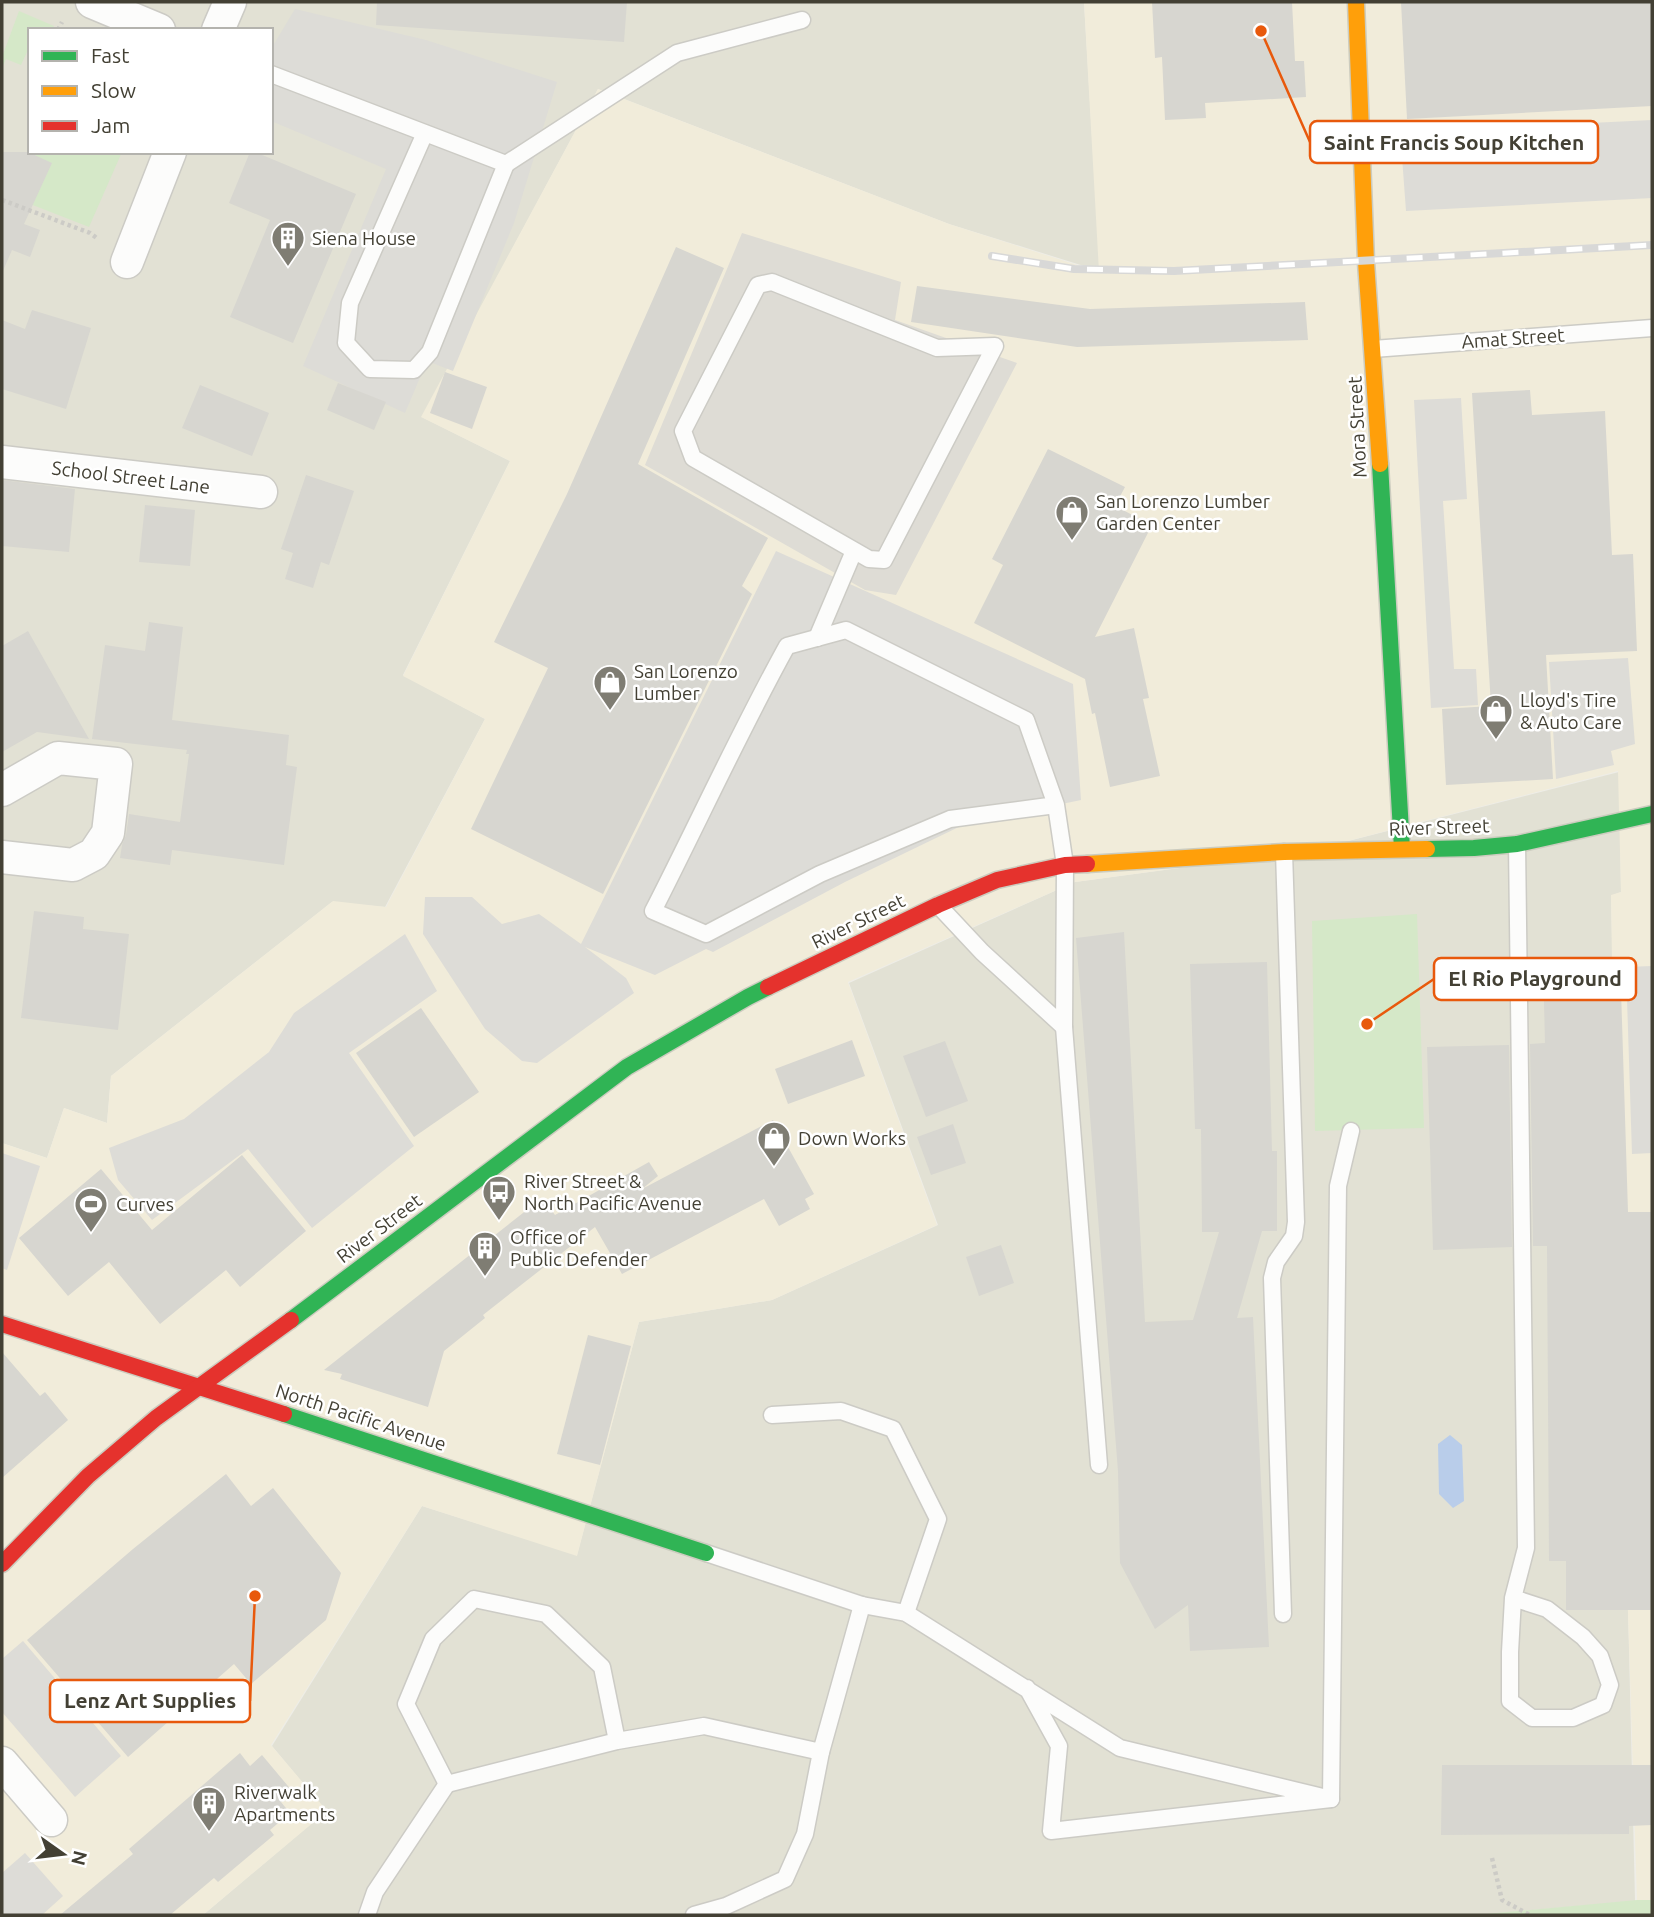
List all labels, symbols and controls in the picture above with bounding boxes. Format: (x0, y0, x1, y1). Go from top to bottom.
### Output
legend (28, 28, 273, 154)
text: Fast (91, 43, 129, 67)
text: Slow (91, 78, 136, 102)
text: Jam (91, 113, 130, 137)
callout: Saint Francis Soup Kitchen (1310, 121, 1598, 163)
text: Saint Francis Soup Kitchen (1324, 130, 1584, 154)
building icon: Siena House (269, 219, 307, 268)
place label: Siena House (312, 227, 416, 249)
street label: Amat Street (1461, 323, 1566, 353)
street label: Mora Street (1343, 375, 1371, 478)
street label: School Street Lane (51, 456, 211, 498)
place label: San Lorenzo Lumber Garden Center (1096, 490, 1270, 534)
shop icon: San Lorenzo Lumber Garden Center (1053, 493, 1091, 542)
place label: San Lorenzo Lumber (634, 660, 738, 704)
shop icon: San Lorenzo Lumber (591, 663, 629, 712)
place label: Lloyd's Tire & Auto Care (1520, 689, 1622, 733)
shop icon: Lloyd's Tire & Auto Care (1477, 692, 1515, 741)
street label: River Street (1388, 814, 1490, 840)
street label: River Street (808, 889, 909, 953)
callout: El Rio Playground (1434, 958, 1636, 1000)
text: El Rio Playground (1448, 966, 1622, 990)
shop icon: Down Works (755, 1119, 793, 1168)
place label: Down Works (798, 1127, 906, 1149)
place label: River Street & North Pacific Avenue (524, 1170, 702, 1214)
bus stop icon: River Street & North Pacific Avenue (480, 1173, 518, 1222)
sports icon: Curves (72, 1185, 110, 1234)
street label: River Street (332, 1189, 426, 1267)
place label: Curves (116, 1193, 174, 1215)
place label: Office of Public Defender (510, 1226, 647, 1270)
building icon: Office of Public Defender (466, 1229, 504, 1278)
street label: North Pacific Avenue (273, 1379, 449, 1455)
callout: Lenz Art Supplies (50, 1680, 250, 1722)
text: Lenz Art Supplies (64, 1688, 236, 1712)
place label: Riverwalk Apartments (234, 1781, 335, 1825)
building icon: Riverwalk Apartments (190, 1784, 228, 1833)
north arrow (28, 1819, 98, 1889)
text: N (67, 1849, 92, 1868)

